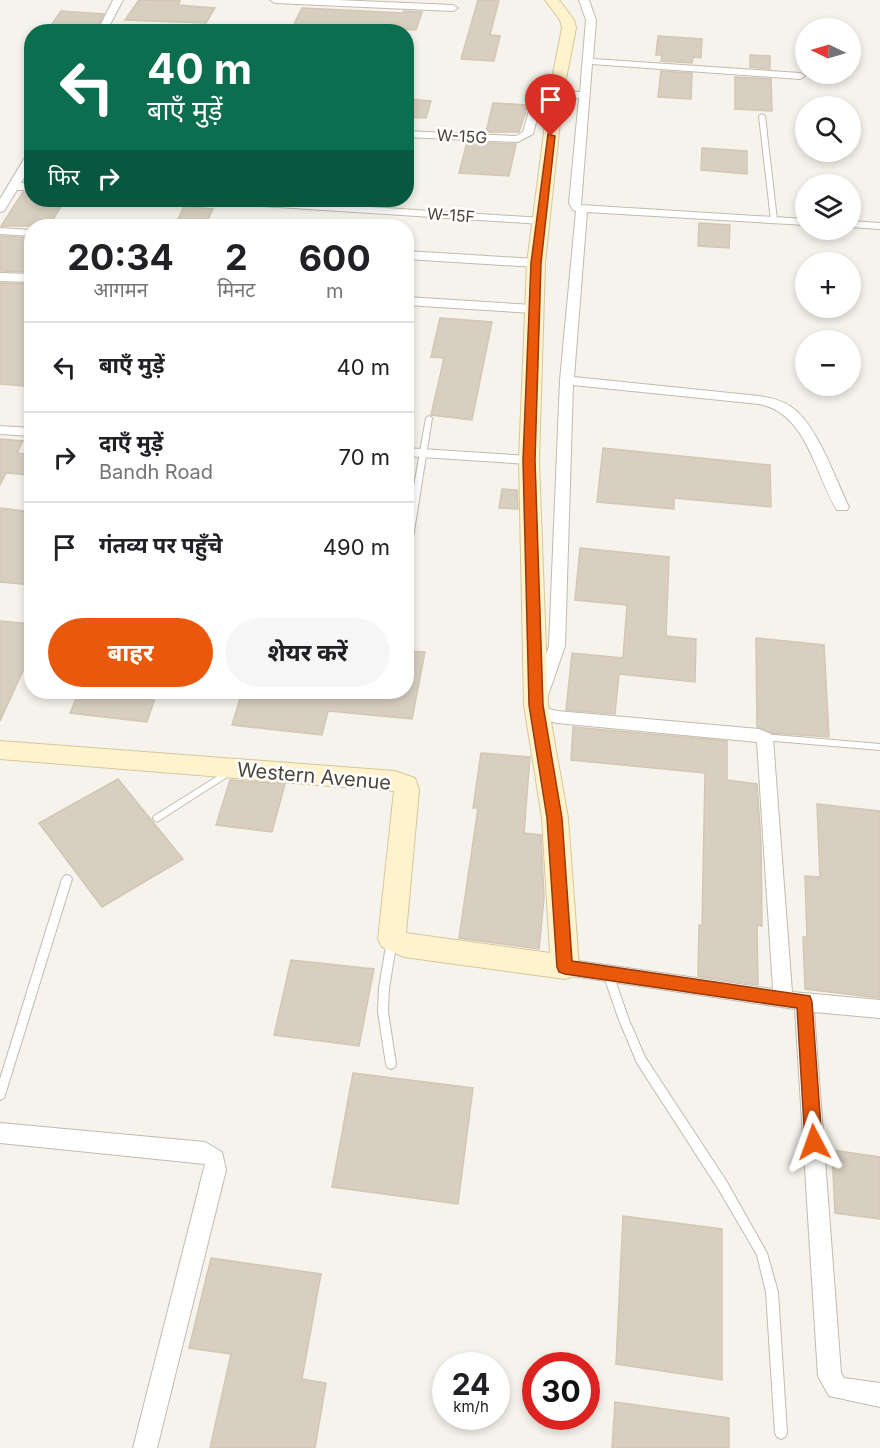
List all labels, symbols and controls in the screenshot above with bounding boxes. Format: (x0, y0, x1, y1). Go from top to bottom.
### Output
north arrow (795, 18, 861, 84)
map controls (795, 18, 861, 396)
text: 40 m (147, 43, 252, 94)
icon: left (48, 48, 126, 126)
pin (525, 74, 576, 136)
icon: arrive (534, 83, 567, 116)
text: बाएँ मुड़ें (147, 94, 223, 127)
button: search (795, 96, 861, 162)
street label: W-15G (436, 125, 488, 147)
icon: right (92, 162, 125, 195)
text: फिर (48, 164, 80, 190)
button: layers (795, 174, 861, 240)
street label: W-15F (426, 203, 476, 227)
text: 20:34 (67, 235, 174, 279)
text: 2 (225, 235, 248, 279)
text: 600 (299, 236, 371, 280)
button: + (795, 252, 861, 318)
text: आगमन (93, 278, 148, 302)
text: मिनट (217, 278, 255, 302)
text: m (326, 279, 343, 303)
button: − (795, 330, 861, 396)
icon: left (48, 351, 81, 384)
text: बाएँ मुड़ें (99, 352, 165, 378)
text: 40 m (336, 354, 390, 380)
text: दाएँ मुड़ें (99, 430, 163, 456)
icon: right (48, 441, 81, 474)
text: 70 m (339, 444, 390, 470)
text: Bandh Road (99, 460, 213, 484)
icon: arrive (48, 531, 81, 564)
text: गंतव्य पर पहुँचे (99, 532, 223, 558)
text: 490 m (323, 534, 390, 560)
button: बाहर (48, 618, 213, 687)
button: शेयर करें (225, 618, 390, 687)
street label: Western Avenue (236, 757, 392, 795)
position arrow (782, 1110, 846, 1174)
speed limit sign: 30 (522, 1352, 600, 1430)
text: 24 (452, 1366, 490, 1402)
text: km/h (453, 1397, 489, 1416)

